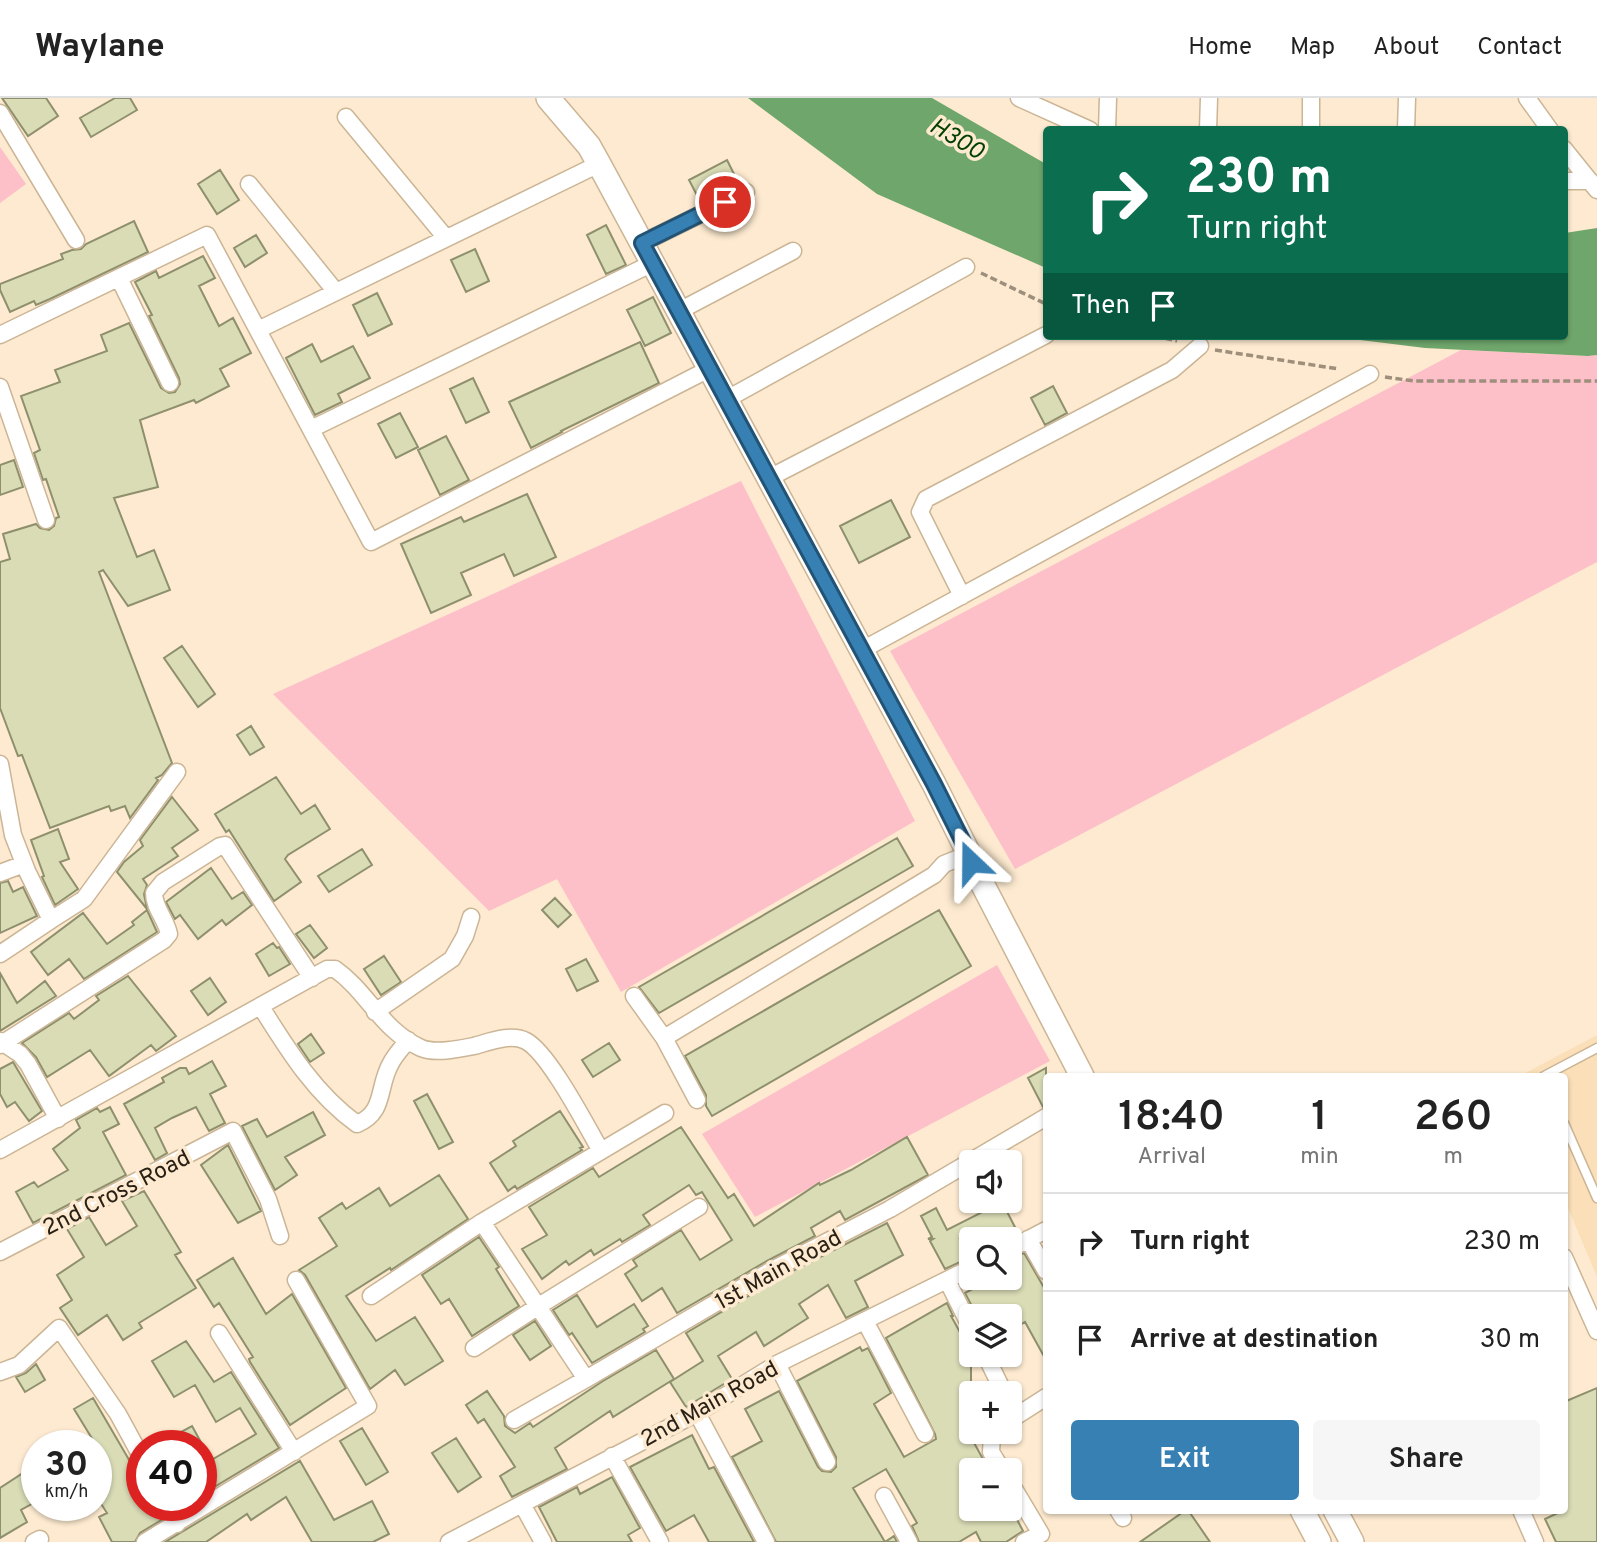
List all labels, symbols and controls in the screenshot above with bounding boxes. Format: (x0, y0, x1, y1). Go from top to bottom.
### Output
text: Waylane (35, 27, 165, 69)
text: Home (1188, 33, 1252, 63)
text: Map (1290, 33, 1335, 63)
text: About (1373, 33, 1439, 63)
text: Contact (1477, 33, 1562, 63)
water label: H300 (923, 112, 989, 168)
text: 230 m (1186, 149, 1332, 211)
icon: right (1071, 154, 1162, 245)
pin (695, 172, 755, 232)
icon: arrive (706, 183, 744, 221)
text: Turn right (1186, 210, 1328, 250)
icon: arrive (1144, 287, 1182, 325)
text: Then (1071, 290, 1130, 323)
position arrow (934, 825, 1008, 899)
text: 18:40 (1118, 1092, 1225, 1145)
text: 1 (1311, 1092, 1328, 1145)
text: 260 (1414, 1092, 1493, 1145)
text: Arrival (1137, 1143, 1206, 1172)
text: min (1300, 1143, 1339, 1172)
text: m (1444, 1143, 1463, 1172)
street label: 2nd Cross Road (38, 1145, 196, 1244)
map controls (959, 1150, 1022, 1521)
button: sound (959, 1150, 1022, 1213)
icon: right (1071, 1223, 1109, 1261)
street label: 1st Main Road (711, 1225, 848, 1318)
text: Turn right (1130, 1226, 1250, 1259)
text: 230 m (1464, 1226, 1540, 1259)
button: search (959, 1227, 1022, 1290)
button: layers (959, 1304, 1022, 1367)
icon: arrive (1071, 1321, 1109, 1359)
text: Arrive at destination (1130, 1324, 1378, 1357)
text: 30 m (1480, 1324, 1540, 1357)
street label: 2nd Main Road (636, 1355, 784, 1455)
button: + (959, 1381, 1022, 1444)
button: Exit (1071, 1420, 1299, 1500)
button: Share (1313, 1420, 1540, 1500)
speed limit sign: 40 (126, 1430, 217, 1521)
text: 30 (45, 1444, 88, 1488)
button: − (959, 1458, 1022, 1521)
text: km/h (45, 1481, 88, 1504)

